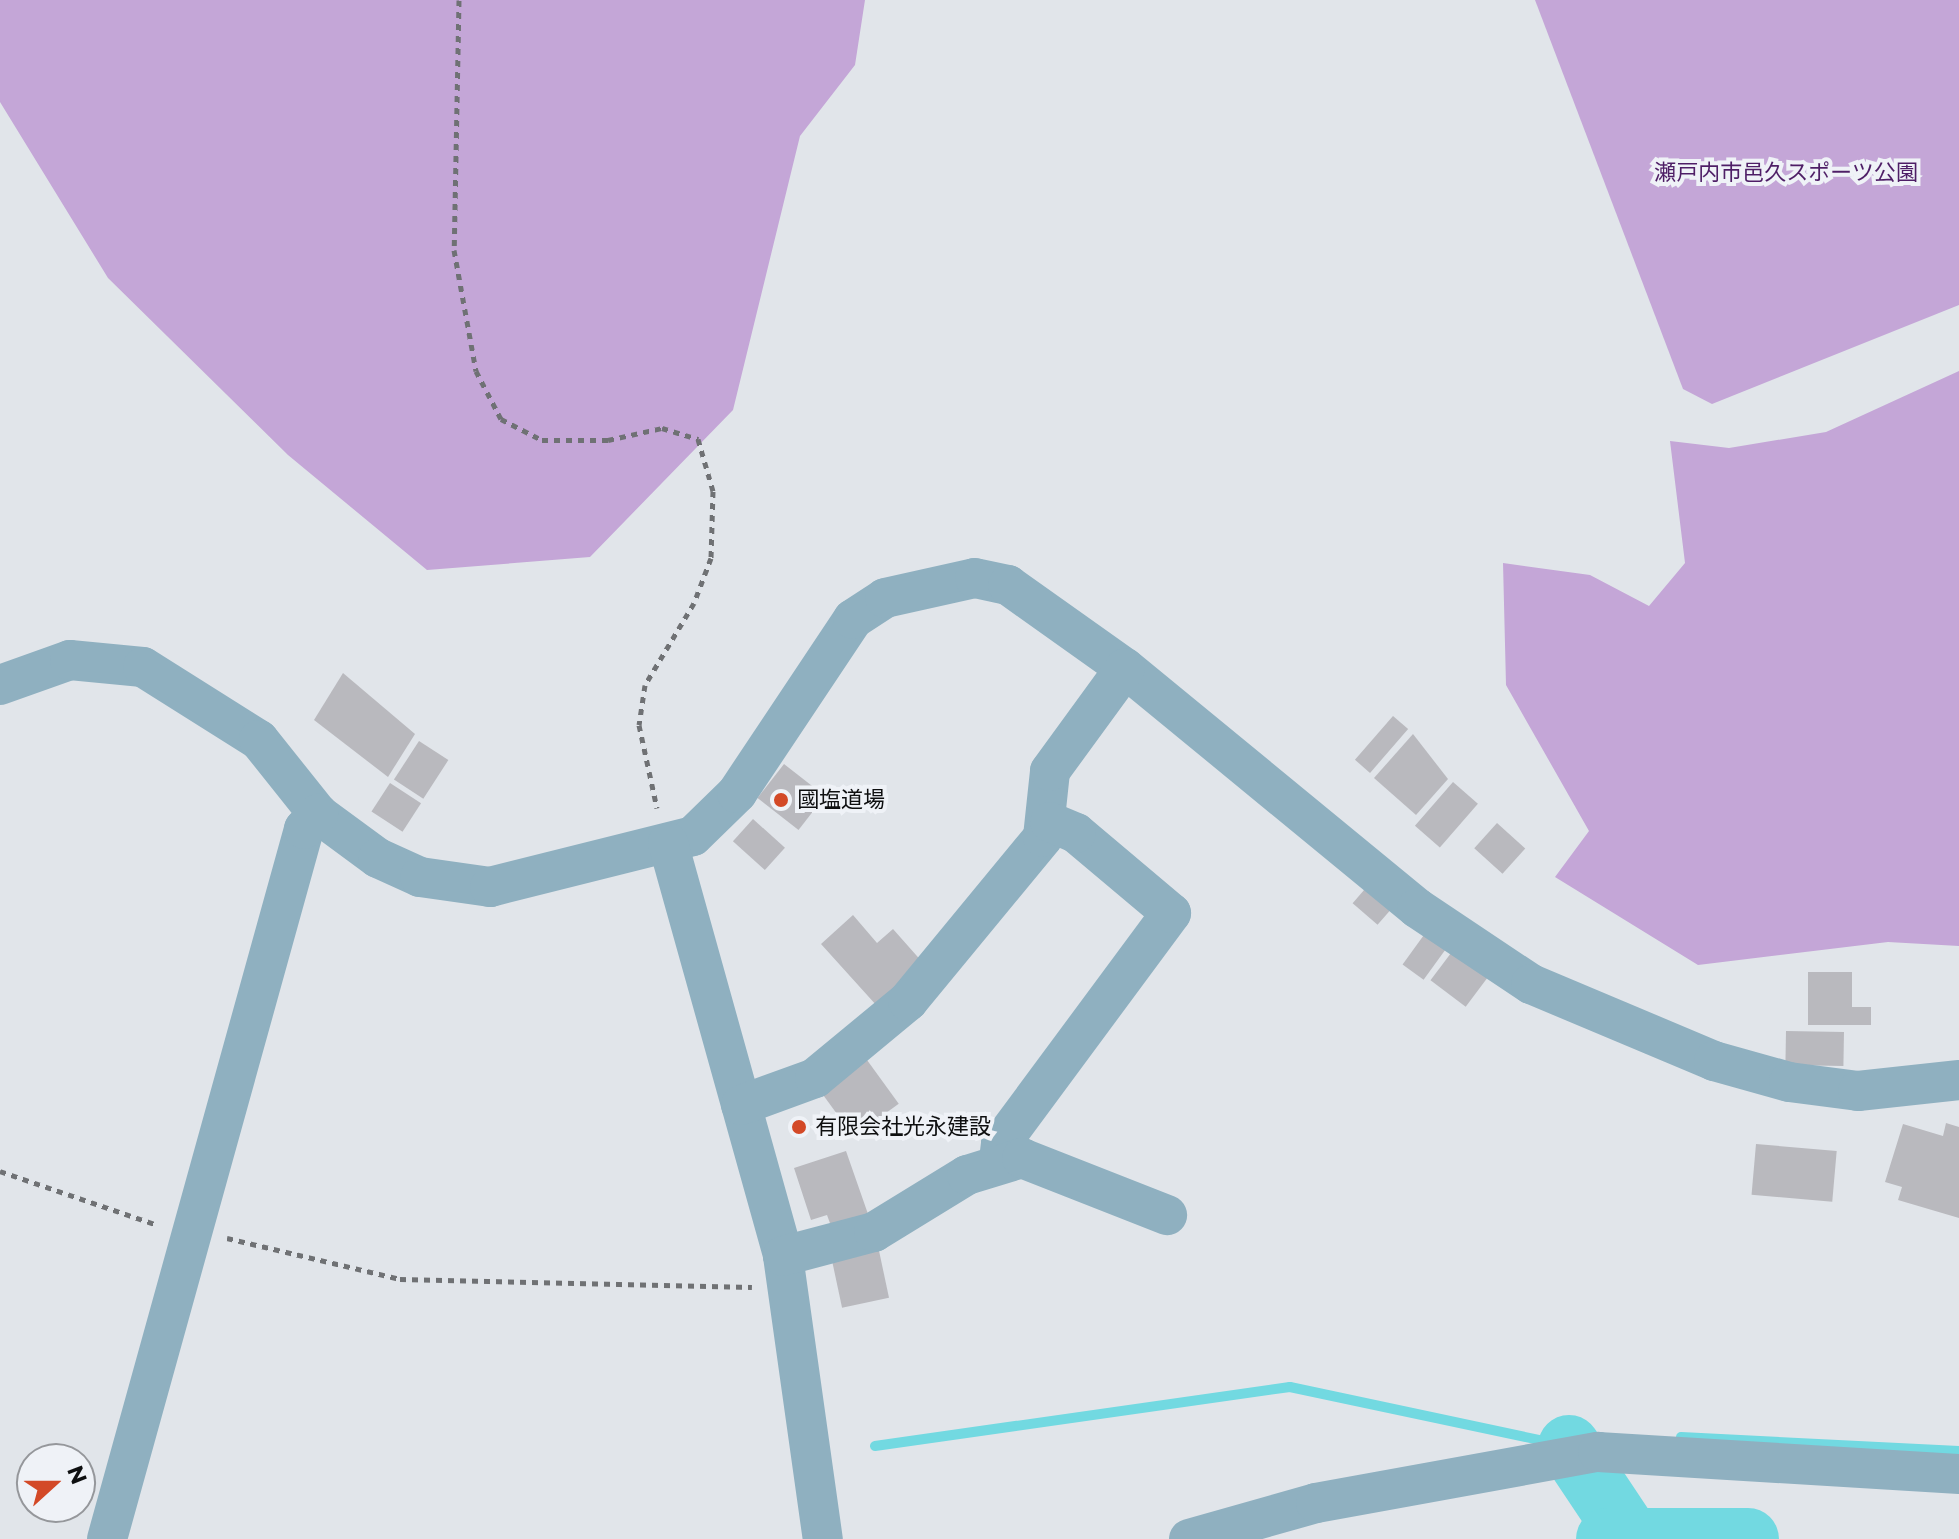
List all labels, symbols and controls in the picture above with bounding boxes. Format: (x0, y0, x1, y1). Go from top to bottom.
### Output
park label: 瀬戸内市邑久スポーツ公園 (1654, 160, 1918, 186)
place label: 國塩道場 (797, 787, 885, 813)
marker: 國塩道場 (772, 791, 790, 809)
place label: 有限会社光永建設 (815, 1114, 991, 1140)
marker: 有限会社光永建設 (790, 1118, 808, 1136)
north arrow (16, 1443, 96, 1523)
text: N (61, 1462, 93, 1488)

